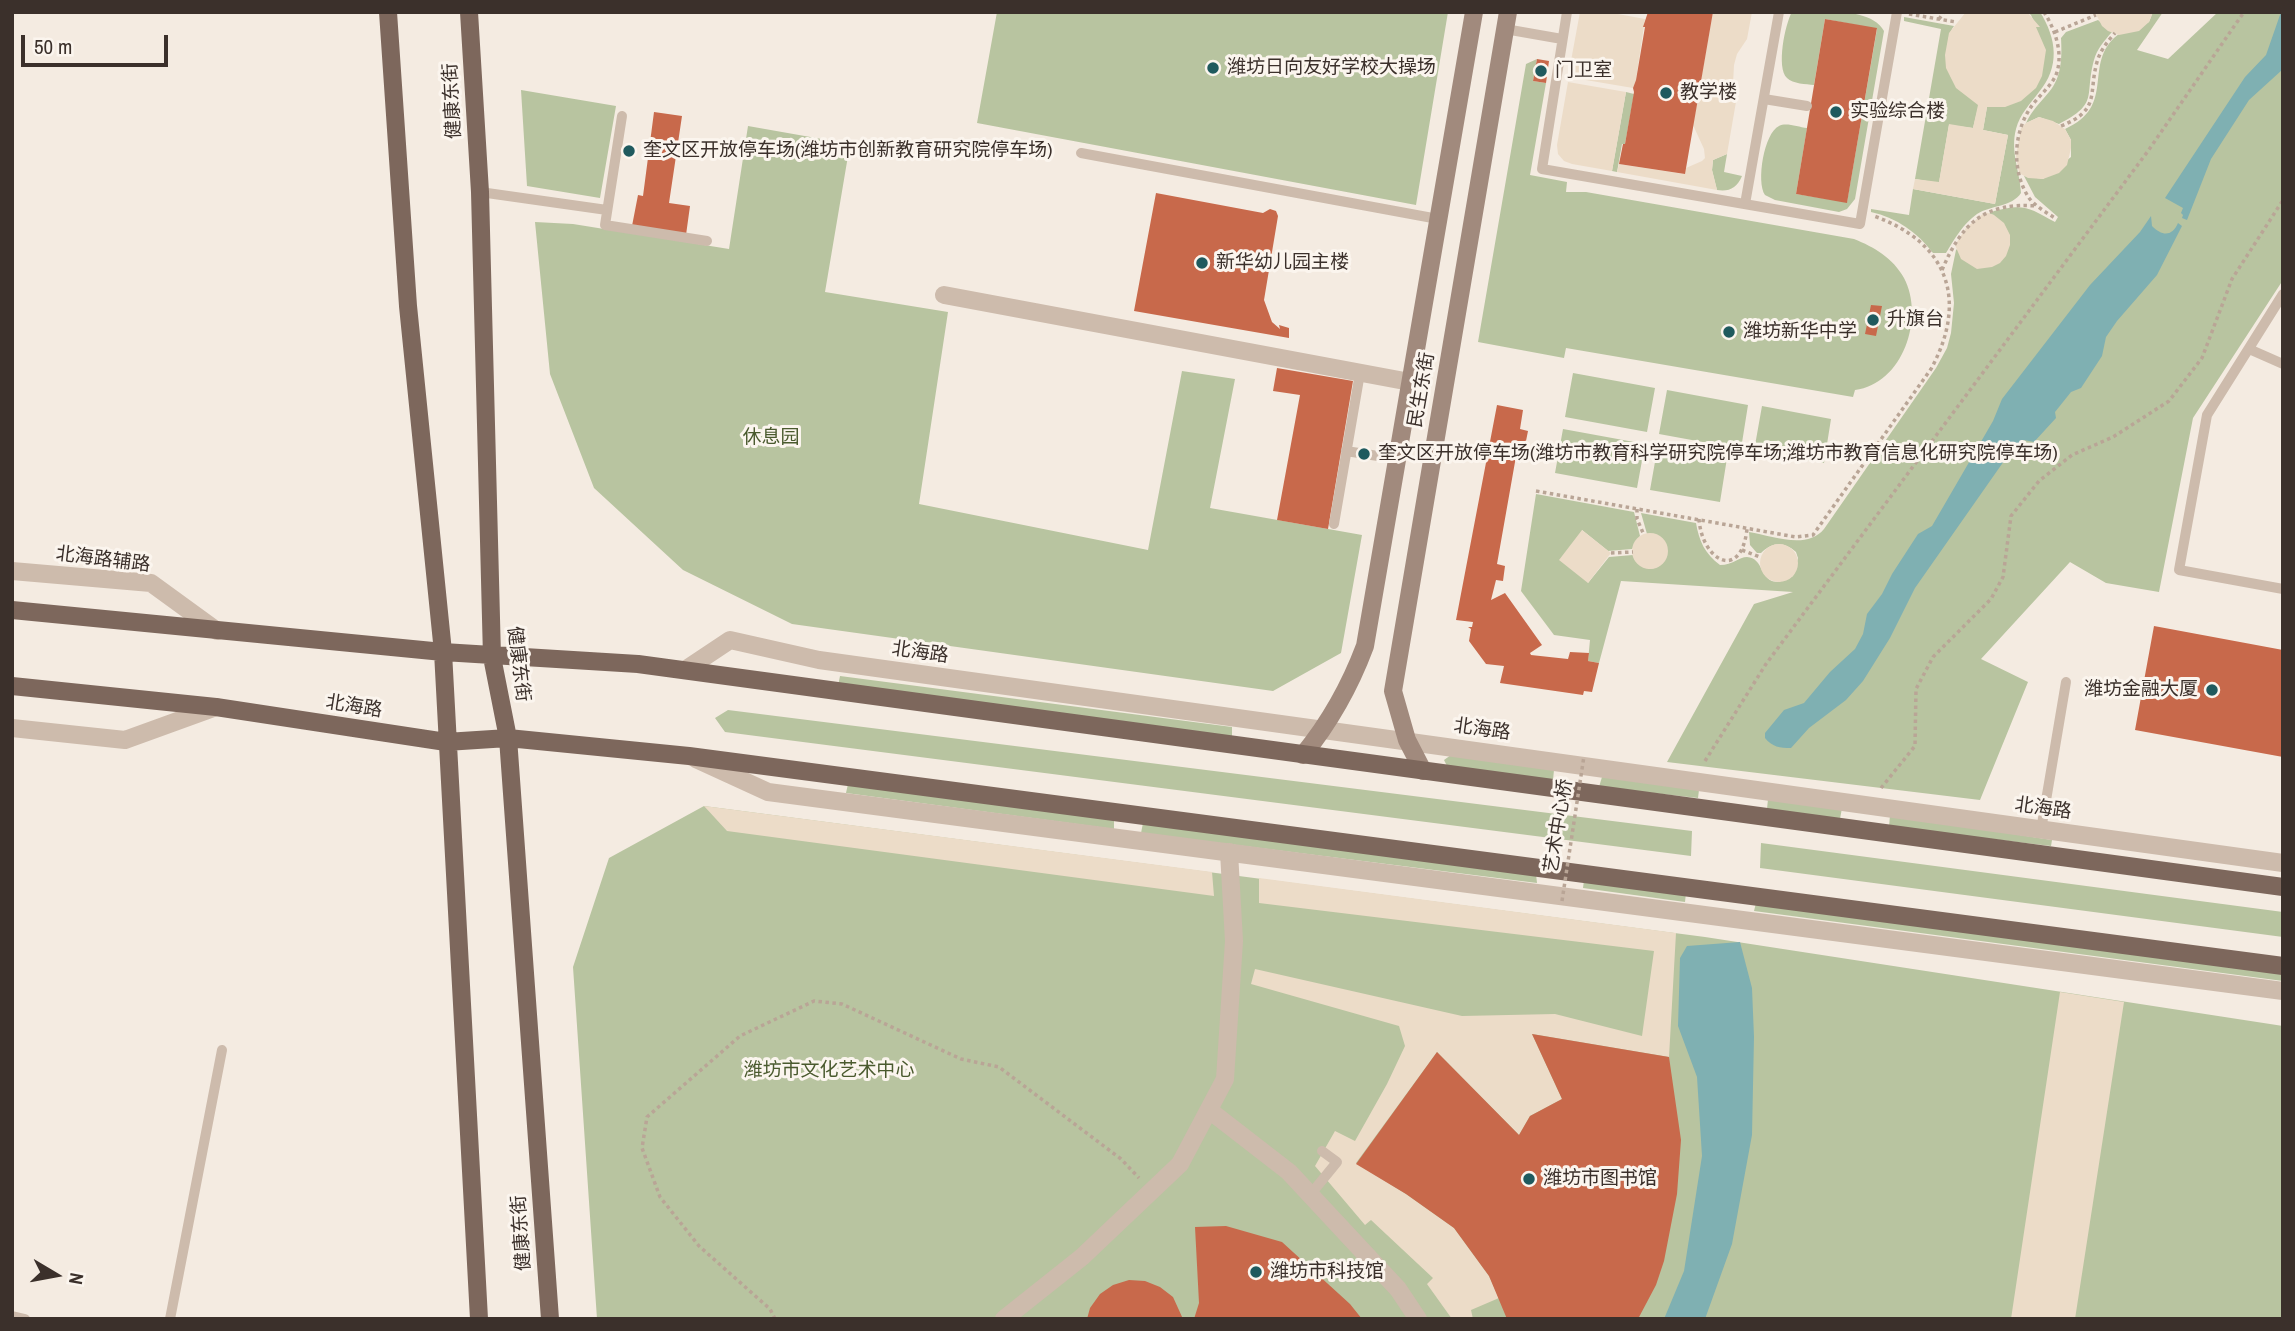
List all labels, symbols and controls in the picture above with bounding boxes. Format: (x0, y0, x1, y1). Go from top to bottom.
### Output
scale bar (24, 21, 172, 65)
text: 50 m (34, 32, 72, 61)
place label: 潍坊日向友好学校大操场 (1227, 57, 1436, 79)
marker: 潍坊日向友好学校大操场 (1205, 60, 1221, 76)
place label: 门卫室 (1555, 60, 1612, 82)
street label: 健康东街 (440, 62, 466, 140)
marker: 门卫室 (1533, 63, 1549, 79)
place label: 教学楼 (1680, 82, 1737, 104)
marker: 教学楼 (1658, 85, 1674, 101)
place label: 实验综合楼 (1850, 101, 1945, 123)
marker: 实验综合楼 (1828, 104, 1844, 120)
place label: 奎文区开放停车场(潍坊市创新教育研究院停车场) (643, 140, 1052, 162)
marker: 奎文区开放停车场(潍坊市创新教育研究院停车场) (621, 143, 637, 159)
place label: 新华幼儿园主楼 (1216, 252, 1349, 274)
marker: 新华幼儿园主楼 (1194, 255, 1210, 271)
place label: 升旗台 (1887, 309, 1944, 331)
marker: 升旗台 (1865, 312, 1881, 328)
place label: 潍坊新华中学 (1743, 321, 1857, 343)
marker: 潍坊新华中学 (1721, 324, 1737, 340)
street label: 民生东街 (1404, 351, 1440, 429)
park label: 休息园 (743, 427, 799, 449)
place label: 奎文区开放停车场(潍坊市教育科学研究院停车场;潍坊市教育信息化研究院停车场) (1378, 443, 2058, 465)
marker: 奎文区开放停车场(潍坊市教育科学研究院停车场;潍坊市教育信息化研究院停车场) (1356, 446, 1372, 462)
street label: 北海路辅路 (54, 543, 152, 577)
street label: 健康东街 (502, 625, 534, 703)
street label: 北海路 (890, 638, 950, 668)
place label: 潍坊金融大厦 (2084, 679, 2198, 701)
marker: 潍坊金融大厦 (2204, 682, 2220, 698)
street label: 北海路 (324, 691, 384, 723)
street label: 北海路 (1452, 715, 1512, 745)
street label: 艺术中心桥 (1540, 777, 1578, 875)
street label: 北海路 (2013, 794, 2073, 824)
park label: 潍坊市文化艺术中心 (744, 1060, 914, 1082)
place label: 潍坊市图书馆 (1543, 1168, 1657, 1190)
marker: 潍坊市图书馆 (1521, 1171, 1537, 1187)
street label: 健康东街 (508, 1194, 536, 1272)
north arrow (21, 1240, 91, 1310)
place label: 潍坊市科技馆 (1270, 1261, 1384, 1283)
marker: 潍坊市科技馆 (1248, 1264, 1264, 1280)
text: N (63, 1271, 90, 1286)

